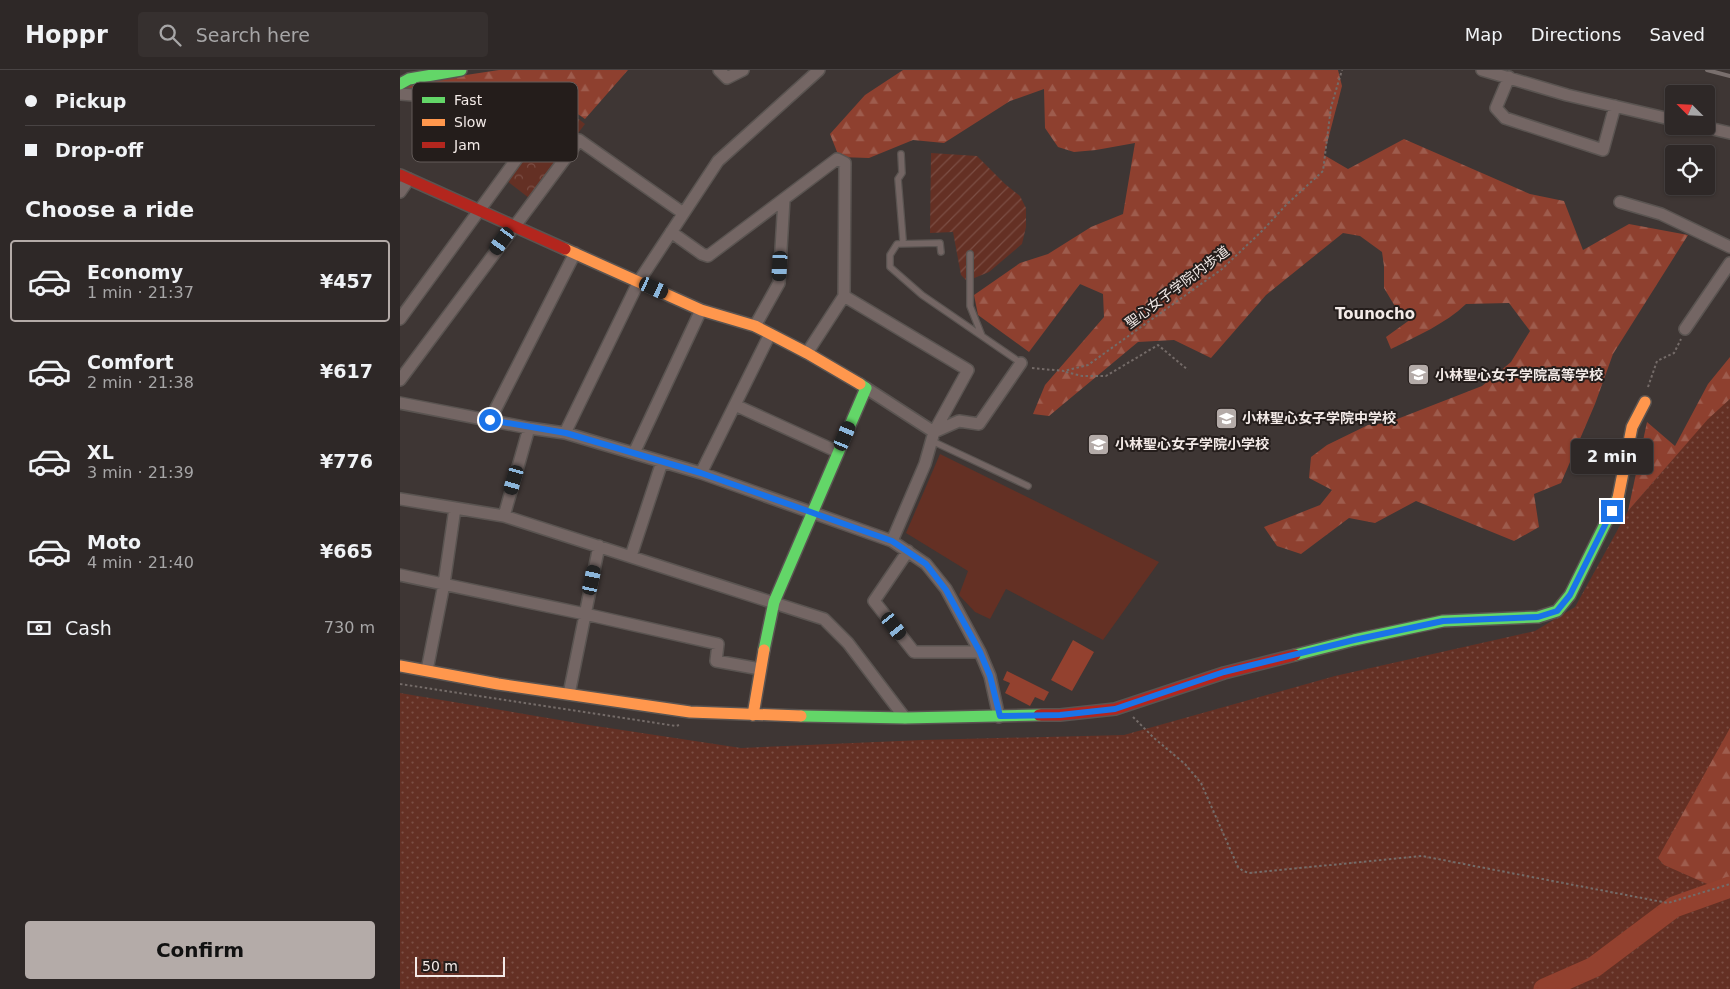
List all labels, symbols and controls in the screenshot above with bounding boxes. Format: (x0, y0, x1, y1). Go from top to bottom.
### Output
search box (138, 12, 488, 57)
text: Hoppr (25, 21, 108, 49)
icon: search (156, 21, 184, 49)
text: Search here (196, 24, 310, 46)
text: Map (1465, 24, 1503, 45)
text: Directions (1531, 24, 1621, 45)
text: Saved (1649, 24, 1705, 45)
legend (412, 82, 578, 162)
north arrow (1665, 85, 1715, 135)
map controls (1665, 85, 1715, 195)
text: Pickup (55, 90, 126, 112)
text: Fast (454, 92, 483, 108)
text: Slow (454, 114, 487, 130)
text: Jam (453, 137, 480, 153)
text: Drop-off (55, 139, 143, 161)
button: locate (1665, 145, 1715, 195)
text: Choose a ride (25, 197, 194, 222)
car (487, 224, 516, 258)
street label: 聖心女子学院内歩道 (1122, 243, 1232, 331)
car (771, 251, 788, 281)
icon: car (27, 259, 72, 304)
text: Economy (87, 261, 183, 283)
text: ¥457 (320, 270, 373, 292)
car (637, 275, 670, 301)
text: 1 min · 21:37 (87, 283, 194, 302)
district label: Tounocho (1335, 305, 1415, 323)
icon: car (27, 349, 72, 394)
text: Comfort (87, 351, 174, 373)
text: ¥617 (320, 360, 373, 382)
school or university icon: 小林聖心女子学院高等学校 (1407, 363, 1431, 387)
place label: 小林聖心女子学院高等学校 (1435, 367, 1603, 383)
text: 2 min · 21:38 (87, 373, 194, 392)
school or university icon: 小林聖心女子学院中学校 (1214, 406, 1238, 430)
route start (479, 409, 501, 431)
place label: 小林聖心女子学院中学校 (1242, 410, 1396, 426)
car (832, 419, 857, 453)
school or university icon: 小林聖心女子学院小学校 (1087, 432, 1111, 456)
place label: 小林聖心女子学院小学校 (1115, 436, 1269, 452)
callout: 2 min (1571, 438, 1653, 474)
icon: car (27, 439, 72, 484)
text: XL (87, 441, 114, 463)
text: 2 min (1587, 447, 1637, 466)
text: ¥776 (320, 450, 373, 472)
text: 3 min · 21:39 (87, 463, 194, 482)
car (502, 464, 525, 496)
route end (1601, 500, 1623, 522)
icon: car (27, 529, 72, 574)
text: Moto (87, 531, 141, 553)
text: ¥665 (320, 540, 373, 562)
text: 4 min · 21:40 (87, 553, 194, 572)
car (581, 564, 602, 596)
car (878, 610, 909, 642)
icon: cash (25, 614, 53, 642)
text: Cash (65, 617, 112, 639)
text: 730 m (324, 618, 375, 637)
button: Confirm (25, 921, 375, 979)
scale bar (415, 954, 505, 977)
text: 50 m (422, 958, 458, 974)

